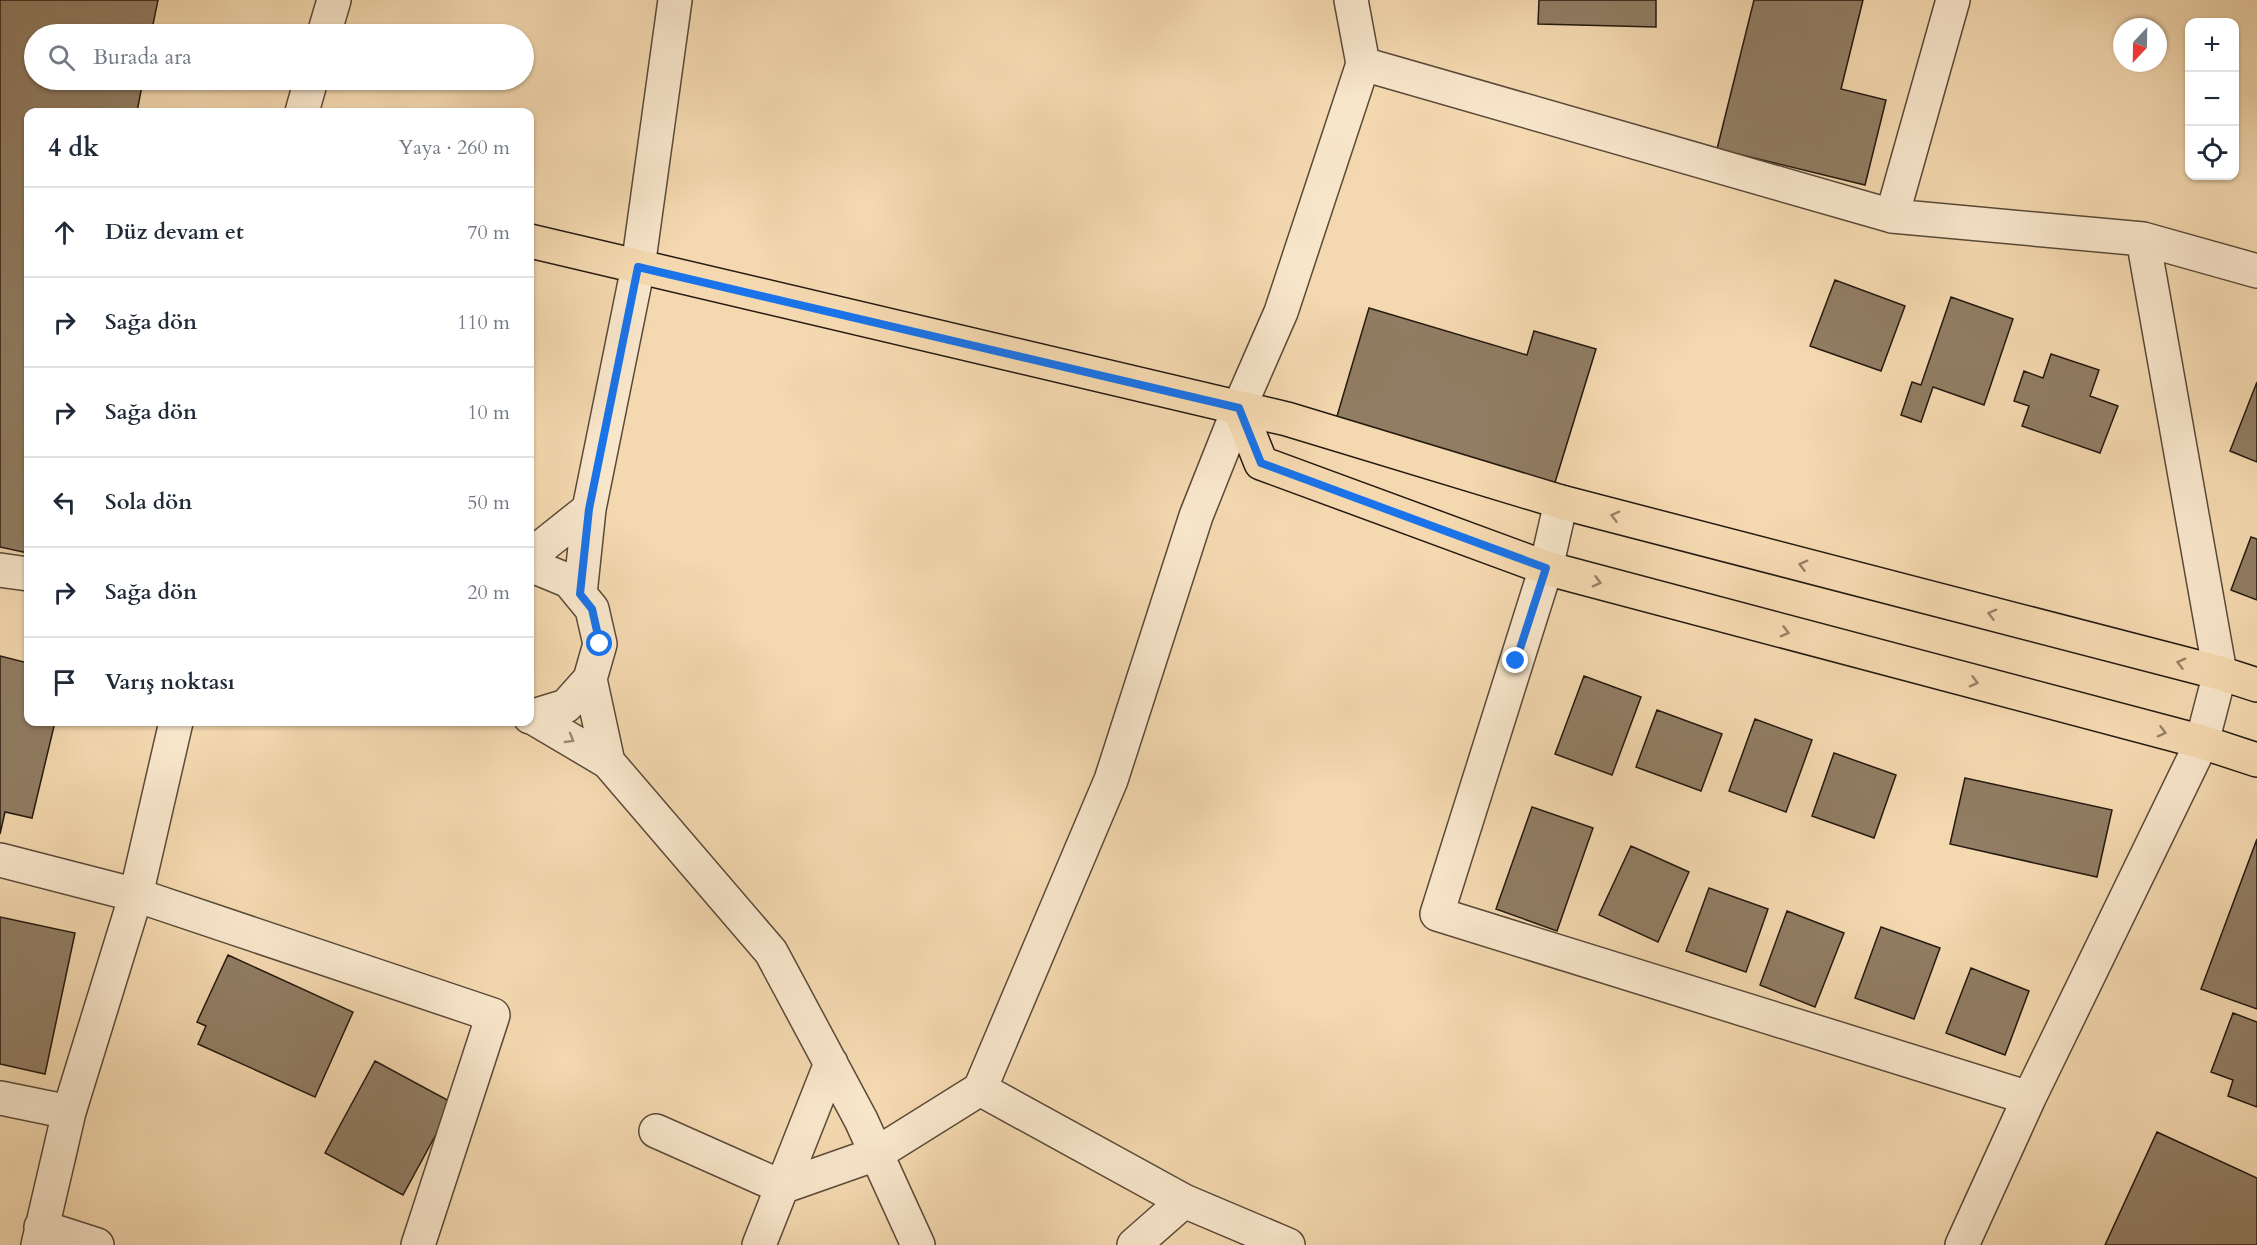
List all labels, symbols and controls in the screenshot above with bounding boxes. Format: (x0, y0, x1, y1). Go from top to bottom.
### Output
north arrow (2113, 18, 2167, 72)
map controls (2185, 18, 2239, 180)
button: + (2185, 18, 2239, 72)
search box (24, 24, 534, 90)
icon: search (45, 41, 78, 74)
text: Burada ara (93, 42, 192, 72)
button: − (2185, 72, 2239, 126)
button: locate (2185, 126, 2239, 180)
text: 4 dk (48, 130, 99, 165)
text: Yaya · 260 m (398, 134, 510, 161)
icon: ahead (48, 216, 81, 249)
text: Düz devam et (105, 217, 244, 247)
text: 70 m (467, 219, 510, 246)
icon: right (48, 306, 81, 339)
text: Sağa dön (105, 307, 197, 337)
text: 110 m (457, 309, 510, 336)
icon: right (48, 396, 81, 429)
text: Sağa dön (105, 397, 197, 427)
text: 10 m (467, 399, 510, 426)
icon: left (48, 486, 81, 519)
text: Sola dön (105, 487, 192, 517)
text: 50 m (467, 489, 510, 516)
one-way arrow (1610, 510, 1620, 523)
one-way arrow (1799, 559, 1809, 572)
one-way arrow (1592, 574, 1602, 587)
icon: right (48, 576, 81, 609)
text: Sağa dön (105, 577, 197, 607)
text: 20 m (467, 579, 510, 606)
one-way arrow (1987, 608, 1997, 621)
one-way arrow (1780, 624, 1790, 637)
route start (586, 630, 612, 656)
route end (1502, 647, 1528, 673)
one-way arrow (2176, 657, 2186, 670)
icon: arrive (48, 666, 81, 699)
text: Varış noktası (105, 667, 235, 697)
one-way arrow (1969, 674, 1979, 687)
one-way arrow (2157, 724, 2167, 737)
one-way arrow (564, 732, 574, 744)

